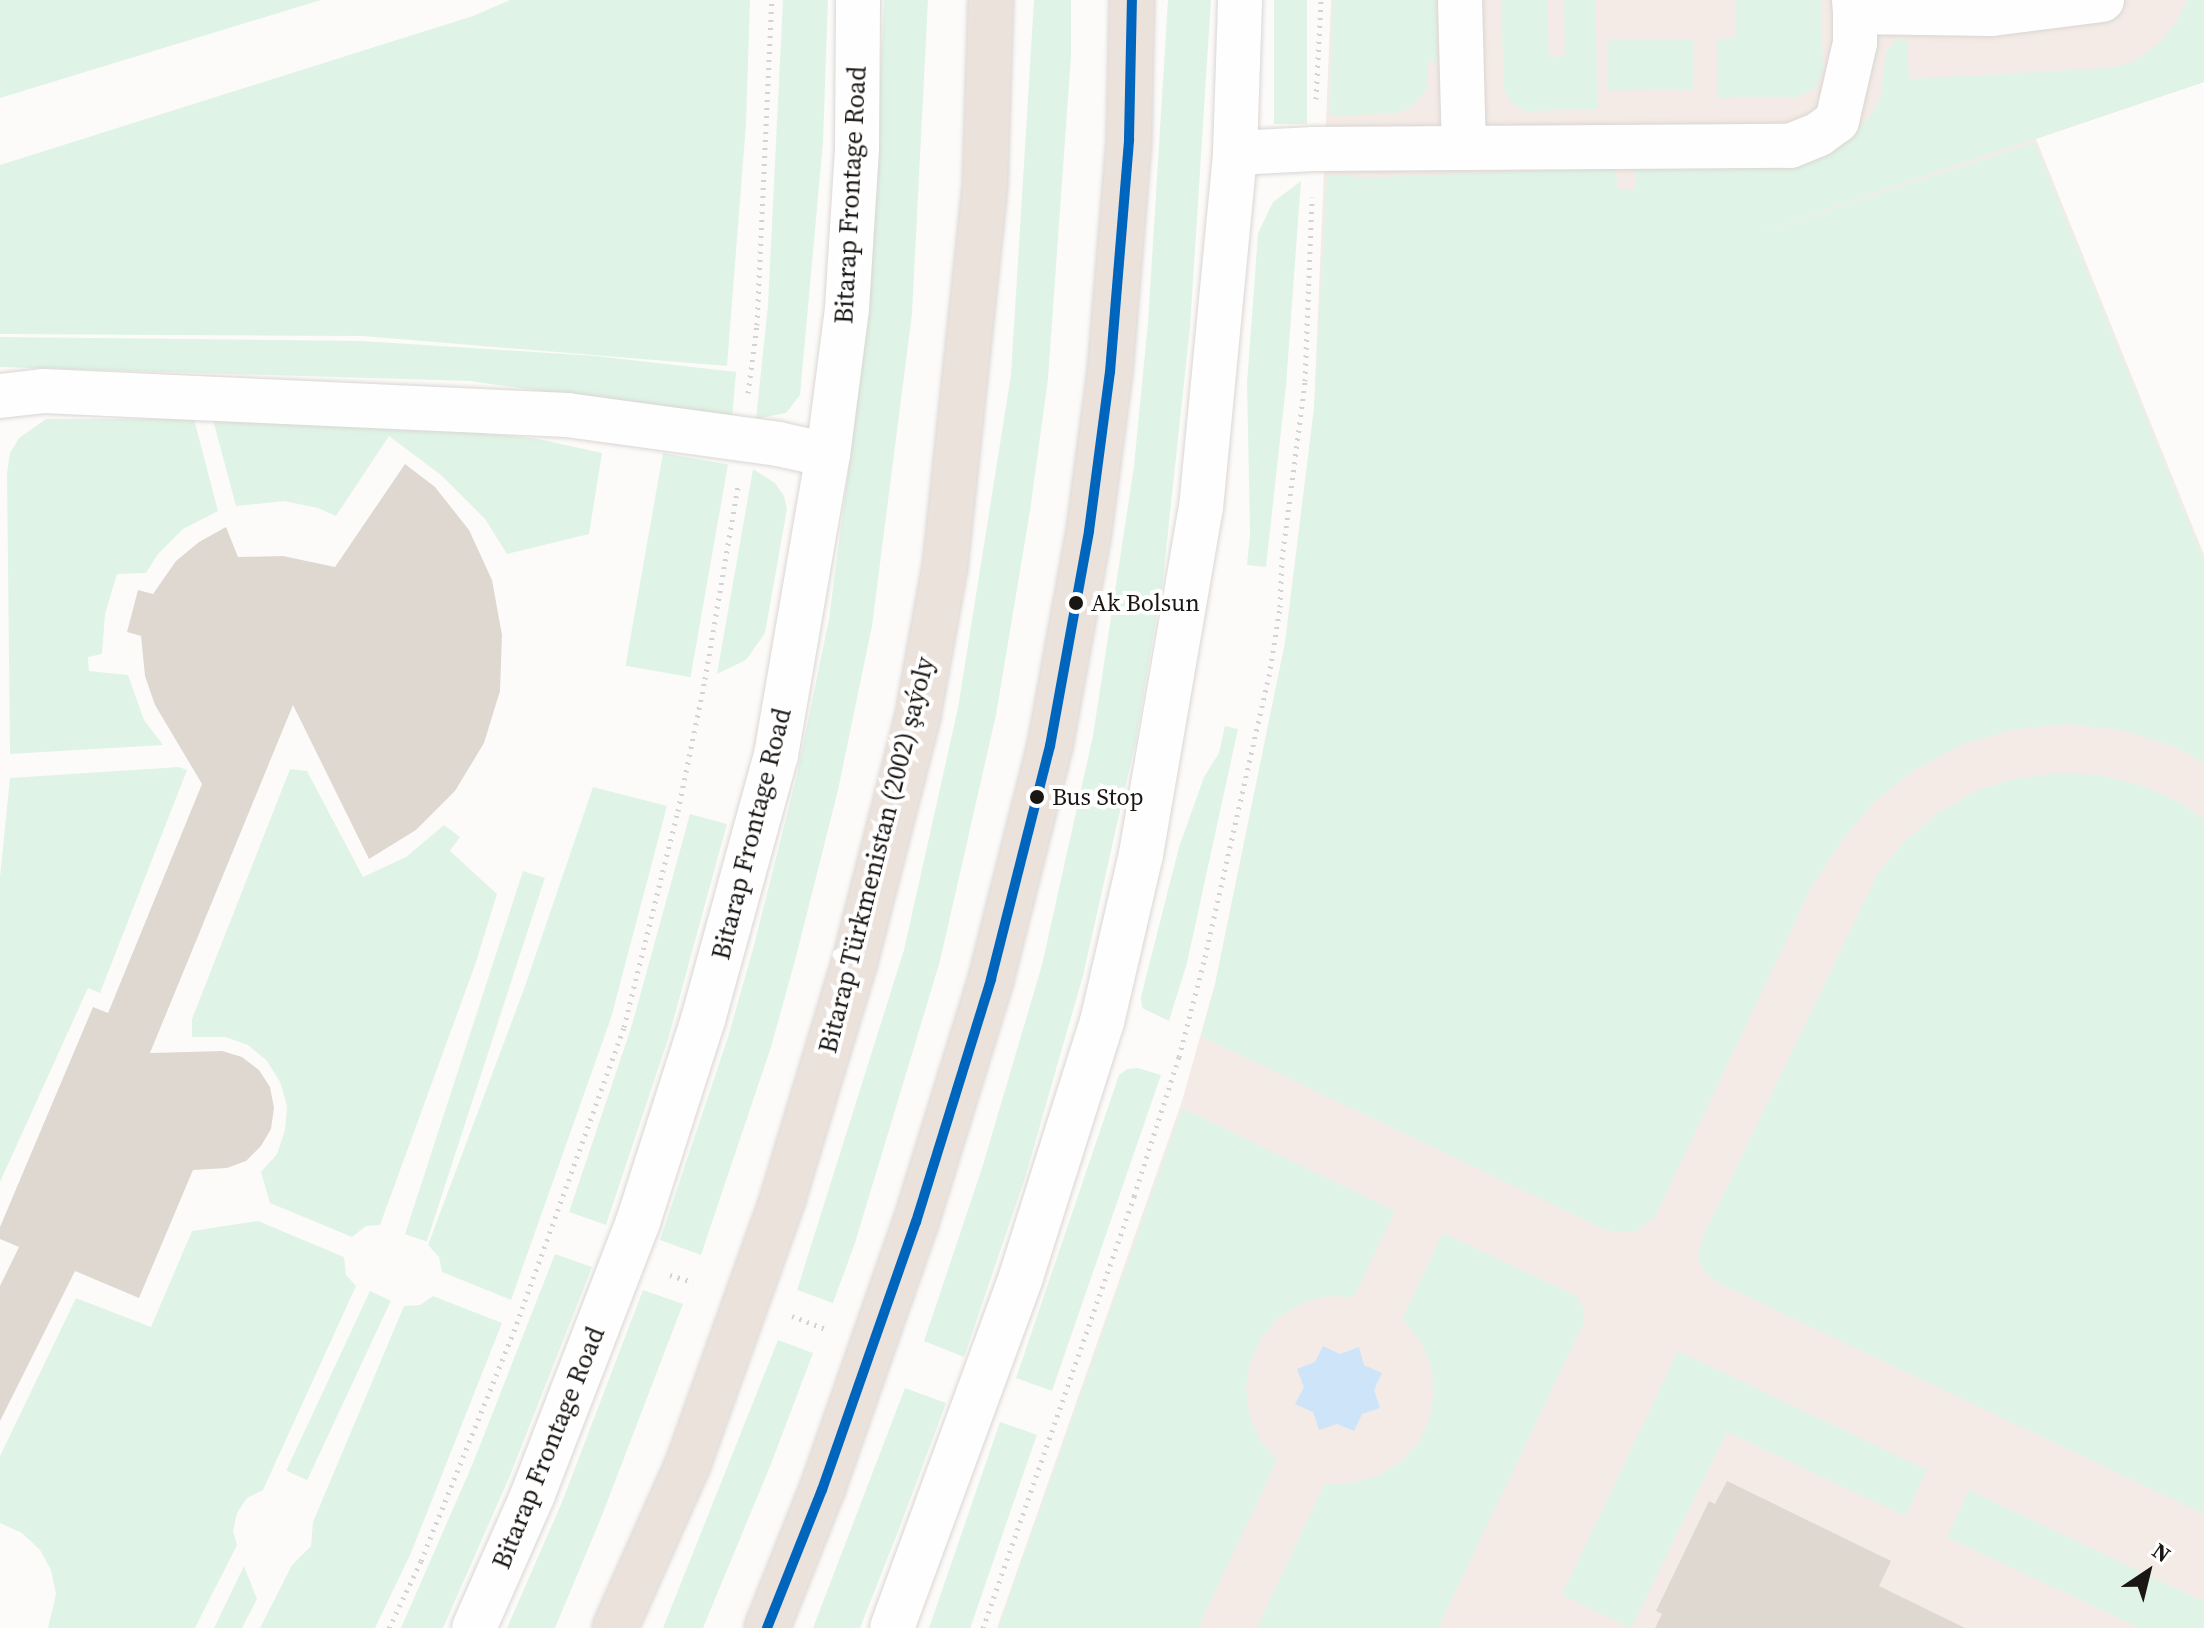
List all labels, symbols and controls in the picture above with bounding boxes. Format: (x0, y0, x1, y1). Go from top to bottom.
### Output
street label: Bitarap Frontage Road (829, 65, 873, 325)
place label: Ak Bolsun (1091, 589, 1200, 617)
marker: Ak Bolsun (1068, 595, 1084, 611)
street label: Bitarap Türkmenistan (2002) şaýoly (813, 653, 941, 1057)
street label: Bitarap Frontage Road (706, 705, 798, 963)
place label: Bus Stop (1052, 783, 1143, 811)
marker: Bus Stop (1029, 789, 1045, 805)
street label: Bitarap Frontage Road (486, 1322, 612, 1574)
north arrow (2108, 1532, 2188, 1612)
text: N (2147, 1535, 2177, 1569)

